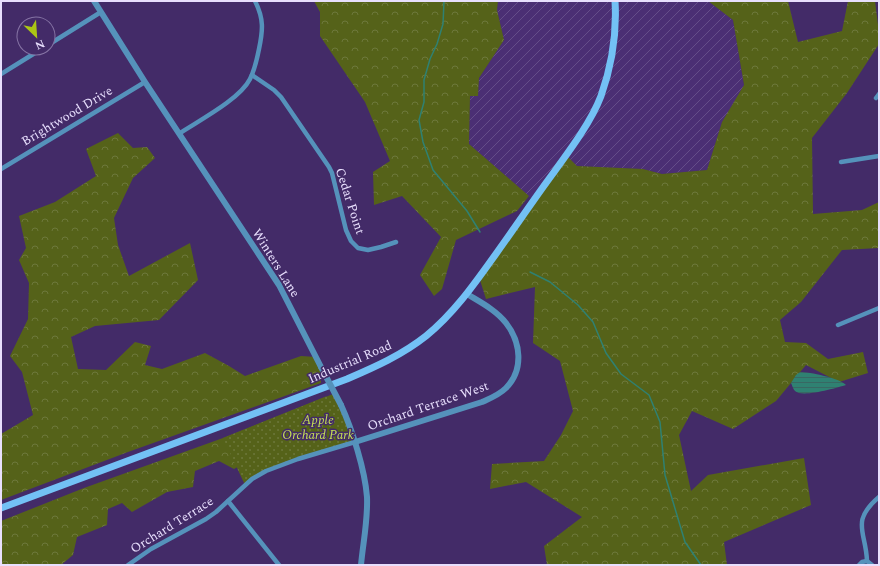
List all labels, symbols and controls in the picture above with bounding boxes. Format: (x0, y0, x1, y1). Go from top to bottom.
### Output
north arrow (16, 16, 56, 56)
text: N (32, 35, 48, 54)
street label: Brightwood Drive (18, 81, 116, 151)
street label: Cedar Point (330, 165, 370, 237)
street label: Winters Lane (247, 225, 305, 301)
street label: Industrial Road (305, 335, 395, 389)
street label: Orchard Terrace West (365, 376, 492, 436)
park label: Apple Orchard Park (282, 410, 354, 445)
street label: Orchard Terrace (126, 491, 218, 559)

